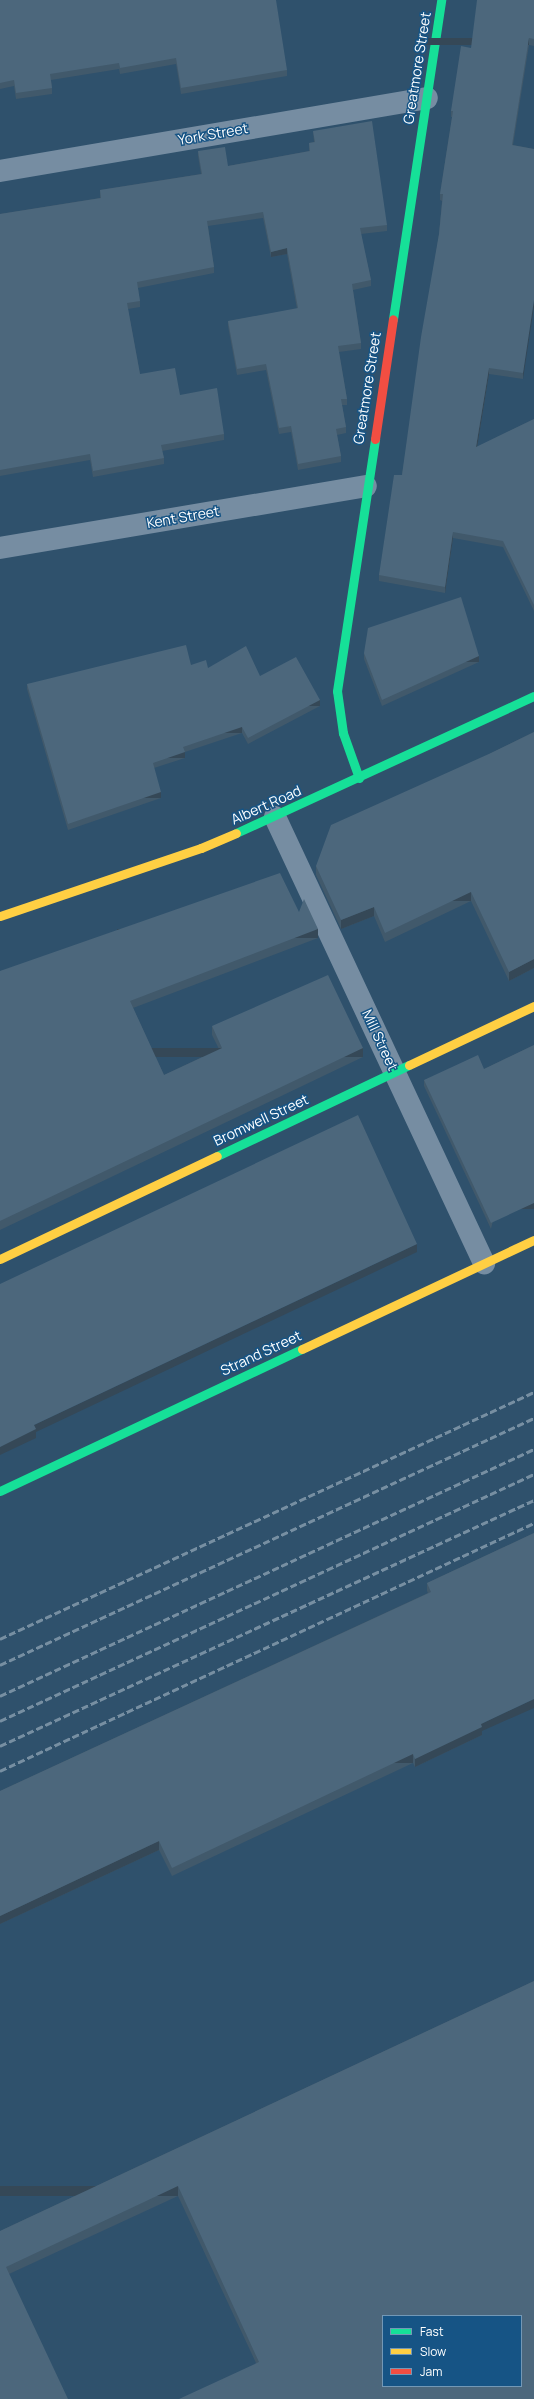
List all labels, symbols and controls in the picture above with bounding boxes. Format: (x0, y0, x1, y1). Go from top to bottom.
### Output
street label: Greatmore Street (400, 11, 434, 125)
street label: York Street (177, 120, 249, 148)
street label: Greatmore Street (350, 331, 384, 445)
street label: Kent Street (145, 502, 221, 532)
street label: Albert Road (228, 782, 304, 828)
street label: Mill Street (359, 1007, 401, 1073)
street label: Bromwell Street (211, 1091, 311, 1149)
street label: Strand Street (218, 1327, 304, 1379)
legend (382, 2315, 522, 2387)
text: Fast (420, 2323, 444, 2340)
text: Slow (420, 2343, 446, 2360)
text: Jam (420, 2363, 442, 2380)

